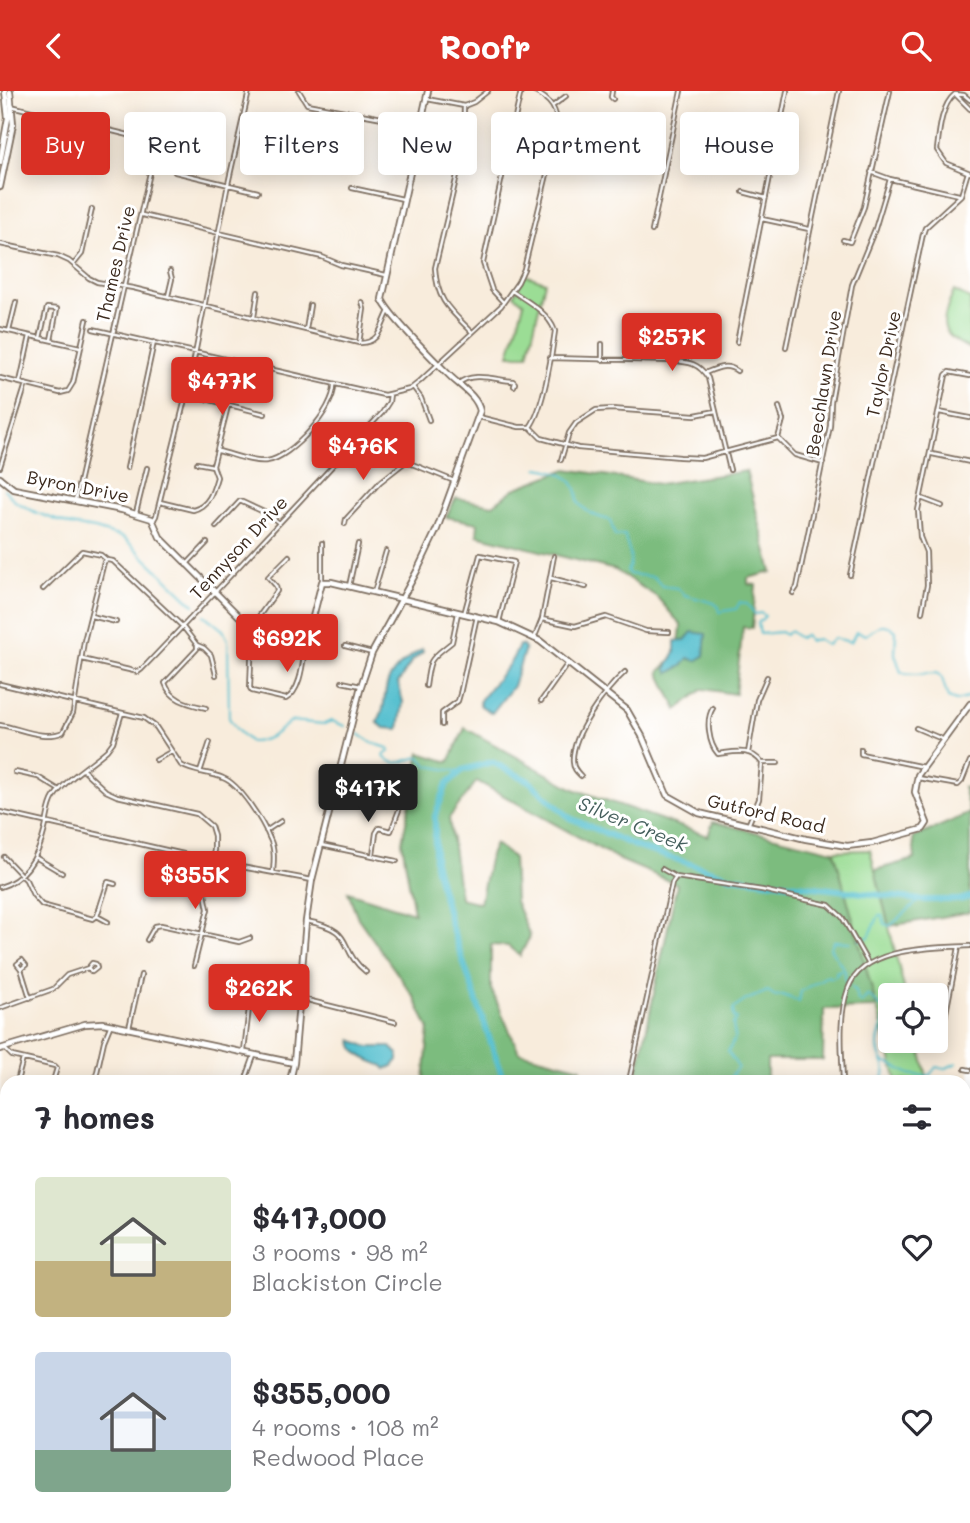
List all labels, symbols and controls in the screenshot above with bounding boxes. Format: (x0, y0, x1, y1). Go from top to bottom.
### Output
text: Roofr (439, 25, 531, 67)
icon: back (35, 27, 73, 65)
icon: search (897, 27, 935, 65)
chip: Buy (21, 112, 110, 175)
chip: Rent (124, 112, 226, 175)
chip: Filters (240, 112, 364, 175)
chip: New (378, 112, 477, 175)
chip: Apartment (491, 112, 666, 175)
chip: House (680, 112, 799, 175)
street label: Thames Drive (90, 203, 140, 324)
street label: Beechlawn Drive (800, 308, 846, 457)
street label: Taylor Drive (860, 308, 906, 419)
pin: $257K (623, 313, 721, 373)
text: $257K (638, 321, 706, 351)
pin: $477K (173, 357, 271, 417)
text: $477K (187, 365, 257, 395)
pin: $476K (314, 423, 412, 482)
text: $476K (328, 430, 398, 460)
street label: Byron Drive (25, 464, 131, 508)
street label: Tennyson Drive (184, 490, 292, 604)
pin: $692K (238, 615, 336, 674)
text: $692K (252, 622, 322, 652)
pin: $417K (319, 765, 417, 824)
text: $417K (335, 772, 401, 802)
street label: Gutford Road (705, 788, 827, 838)
water label: Silver Creek (575, 790, 692, 857)
pin: $355K (146, 851, 244, 911)
text: $355K (160, 859, 230, 889)
pin: $262K (210, 965, 308, 1024)
text: $262K (225, 972, 293, 1002)
map controls (878, 983, 948, 1053)
button: locate (878, 983, 948, 1053)
text: 7 homes (35, 1097, 155, 1137)
icon: filters (898, 1098, 936, 1136)
text: $417,000 (252, 1197, 387, 1237)
icon: home (91, 1205, 175, 1289)
icon: heart (898, 1228, 936, 1266)
text: 3 rooms · 98 m² (252, 1237, 428, 1267)
text: Blackiston Circle (252, 1267, 443, 1297)
text: $355,000 (252, 1372, 391, 1412)
icon: home (91, 1380, 175, 1464)
icon: heart (898, 1403, 936, 1441)
text: 4 rooms · 108 m² (252, 1412, 439, 1442)
text: Redwood Place (252, 1442, 425, 1472)

